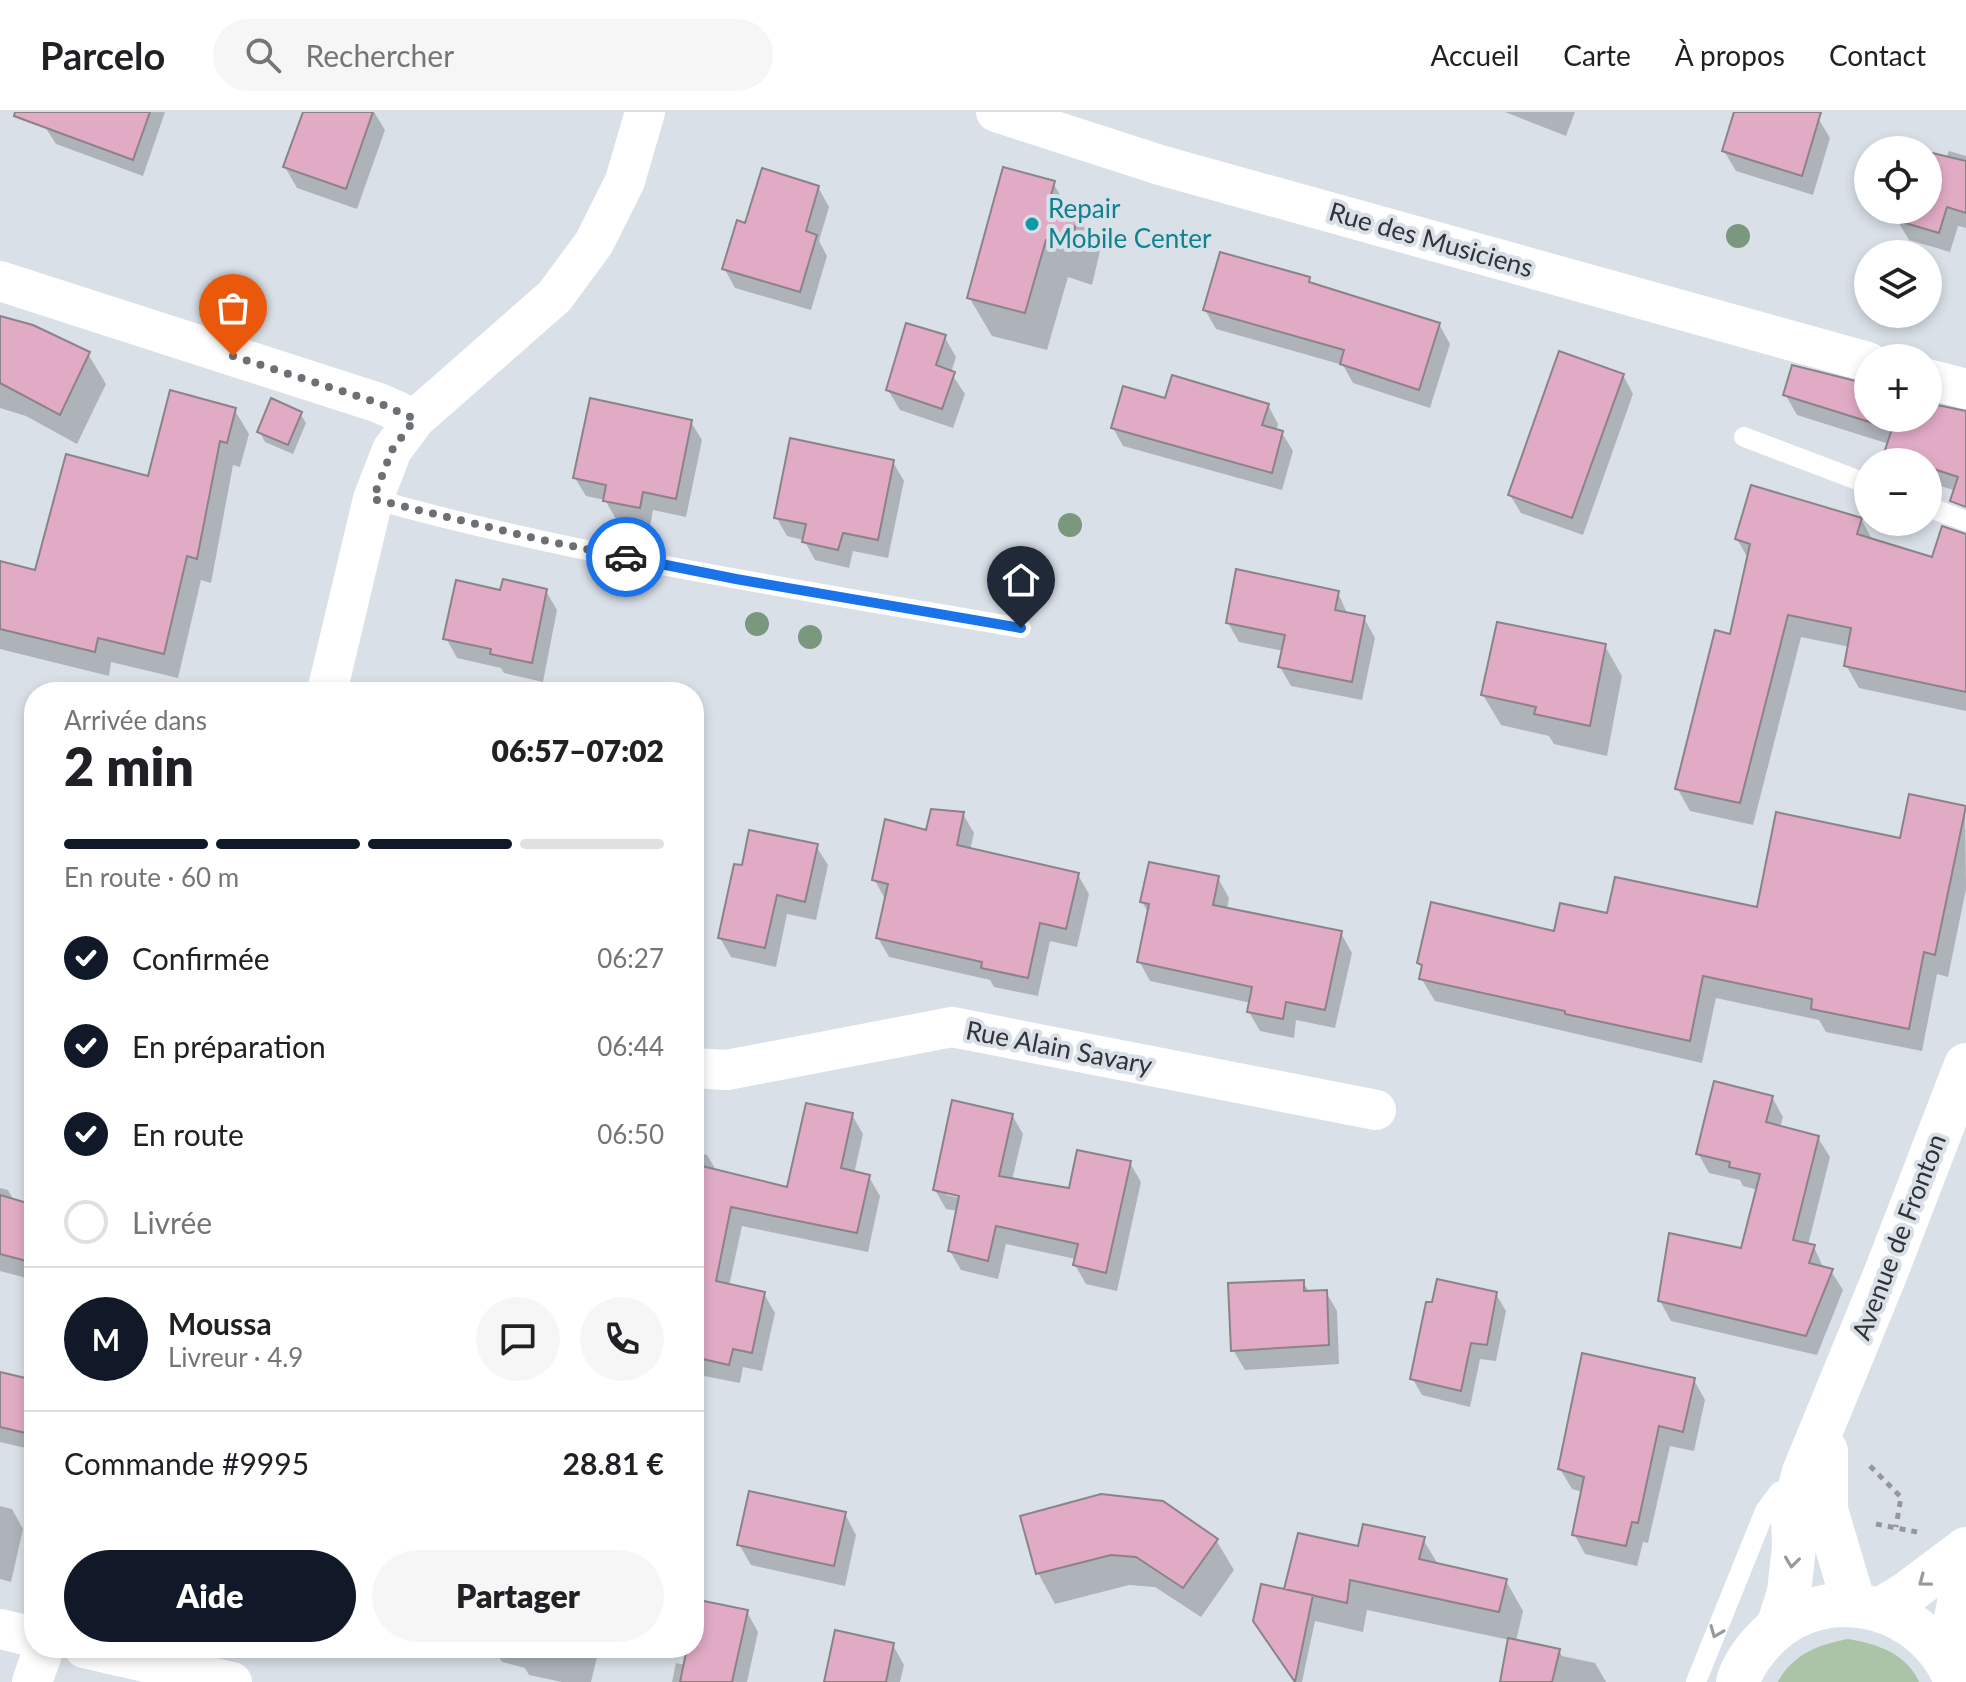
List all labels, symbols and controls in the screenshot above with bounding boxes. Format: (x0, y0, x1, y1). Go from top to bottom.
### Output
search box (213, 19, 773, 91)
text: Parcelo (40, 32, 165, 78)
icon: search (241, 33, 285, 77)
text: Rechercher (305, 37, 454, 73)
text: Accueil (1430, 38, 1519, 72)
text: Carte (1563, 38, 1631, 72)
text: À propos (1675, 38, 1785, 72)
text: Contact (1829, 38, 1926, 72)
map controls (1854, 136, 1942, 536)
button: locate (1854, 136, 1942, 224)
place label: Repair Mobile Center (1048, 192, 1212, 254)
street label: Rue des Musiciens (1326, 195, 1537, 283)
marker: Repair Mobile Center (1023, 215, 1041, 233)
button: layers (1854, 240, 1942, 328)
pin (199, 274, 267, 356)
icon: bag (211, 286, 255, 330)
button: + (1854, 344, 1942, 432)
button: − (1854, 448, 1942, 536)
courier (586, 517, 666, 597)
icon: car (604, 535, 648, 579)
pin (987, 546, 1055, 628)
icon: home (999, 558, 1043, 602)
text: Arrivée dans (64, 704, 207, 736)
text: 06:57–07:02 (491, 732, 664, 768)
text: 2 min (64, 735, 194, 797)
text: En route · 60 m (64, 861, 239, 893)
icon: check (64, 936, 108, 980)
text: Confirmée (132, 940, 270, 976)
text: 06:27 (597, 942, 664, 974)
street label: Rue Alain Savary (963, 1013, 1156, 1081)
icon: check (64, 1024, 108, 1068)
text: En préparation (132, 1028, 326, 1064)
text: 06:44 (597, 1030, 664, 1062)
icon: check (64, 1112, 108, 1156)
text: En route (132, 1116, 244, 1152)
text: 06:50 (597, 1118, 664, 1150)
street label: Avenue de Fronton (1844, 1129, 1952, 1344)
text: Livrée (132, 1204, 212, 1240)
button: chat (476, 1297, 560, 1381)
button: phone (580, 1297, 664, 1381)
text: Moussa (168, 1305, 272, 1341)
text: M (92, 1321, 120, 1357)
text: Livreur · 4.9 (168, 1341, 303, 1373)
text: Commande #9995 (64, 1445, 309, 1481)
text: 28.81 € (563, 1445, 664, 1481)
button: Aide (64, 1550, 356, 1642)
button: Partager (372, 1550, 664, 1642)
one-way arrow (1784, 1556, 1801, 1569)
one-way arrow (1918, 1571, 1933, 1585)
one-way arrow (1709, 1624, 1726, 1638)

